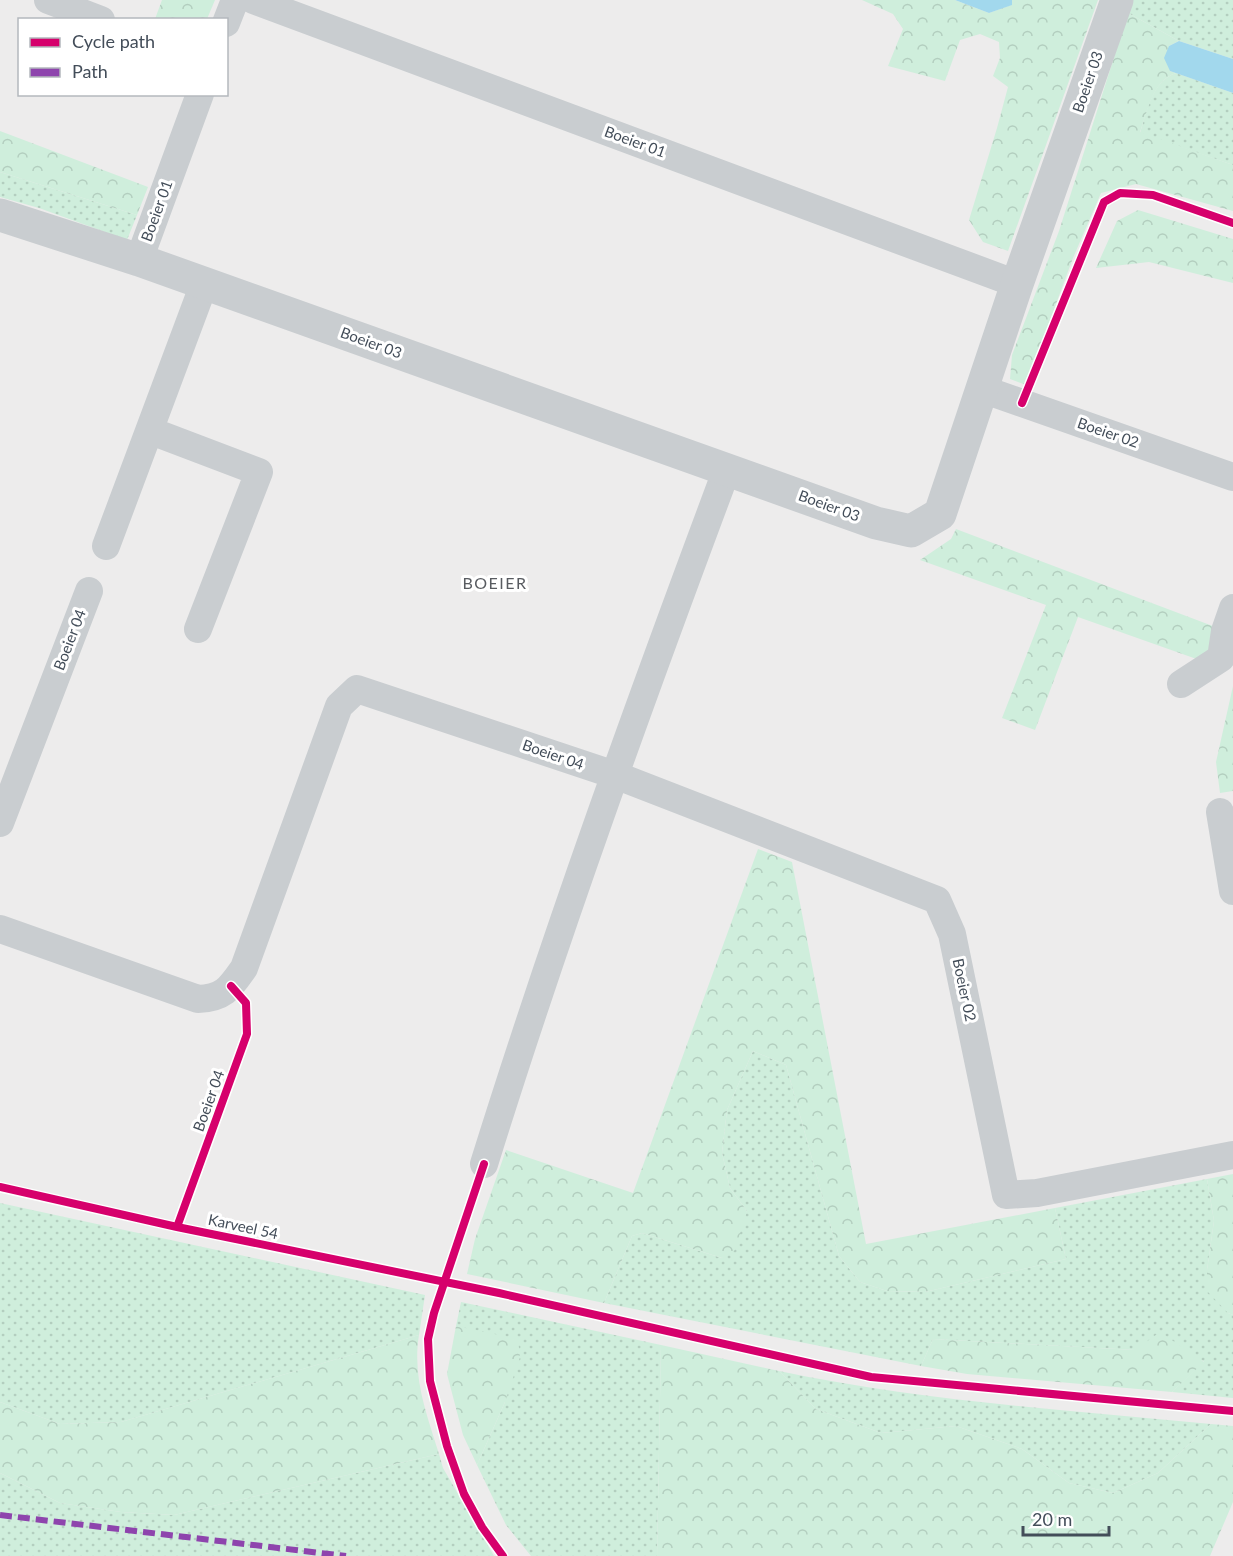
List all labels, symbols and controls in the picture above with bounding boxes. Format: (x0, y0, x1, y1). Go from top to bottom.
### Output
legend (18, 18, 228, 96)
text: Cycle path (72, 30, 155, 52)
street label: Boeier 03 (1068, 49, 1106, 115)
text: Path (72, 60, 108, 82)
street label: Boeier 01 (602, 122, 668, 160)
street label: Boeier 01 (137, 178, 175, 244)
street label: Boeier 03 (338, 323, 404, 361)
street label: Boeier 02 (1075, 413, 1141, 451)
street label: Boeier 03 (796, 486, 862, 524)
district label: BOEIER (462, 573, 528, 592)
street label: Boeier 04 (49, 606, 89, 673)
street label: Boeier 04 (520, 735, 587, 773)
street label: Boeier 02 (950, 957, 980, 1023)
street label: Boeier 04 (189, 1067, 228, 1134)
street label: Karveel 54 (207, 1210, 280, 1242)
scale bar (1023, 1499, 1108, 1537)
text: 20 m (1032, 1508, 1072, 1530)

